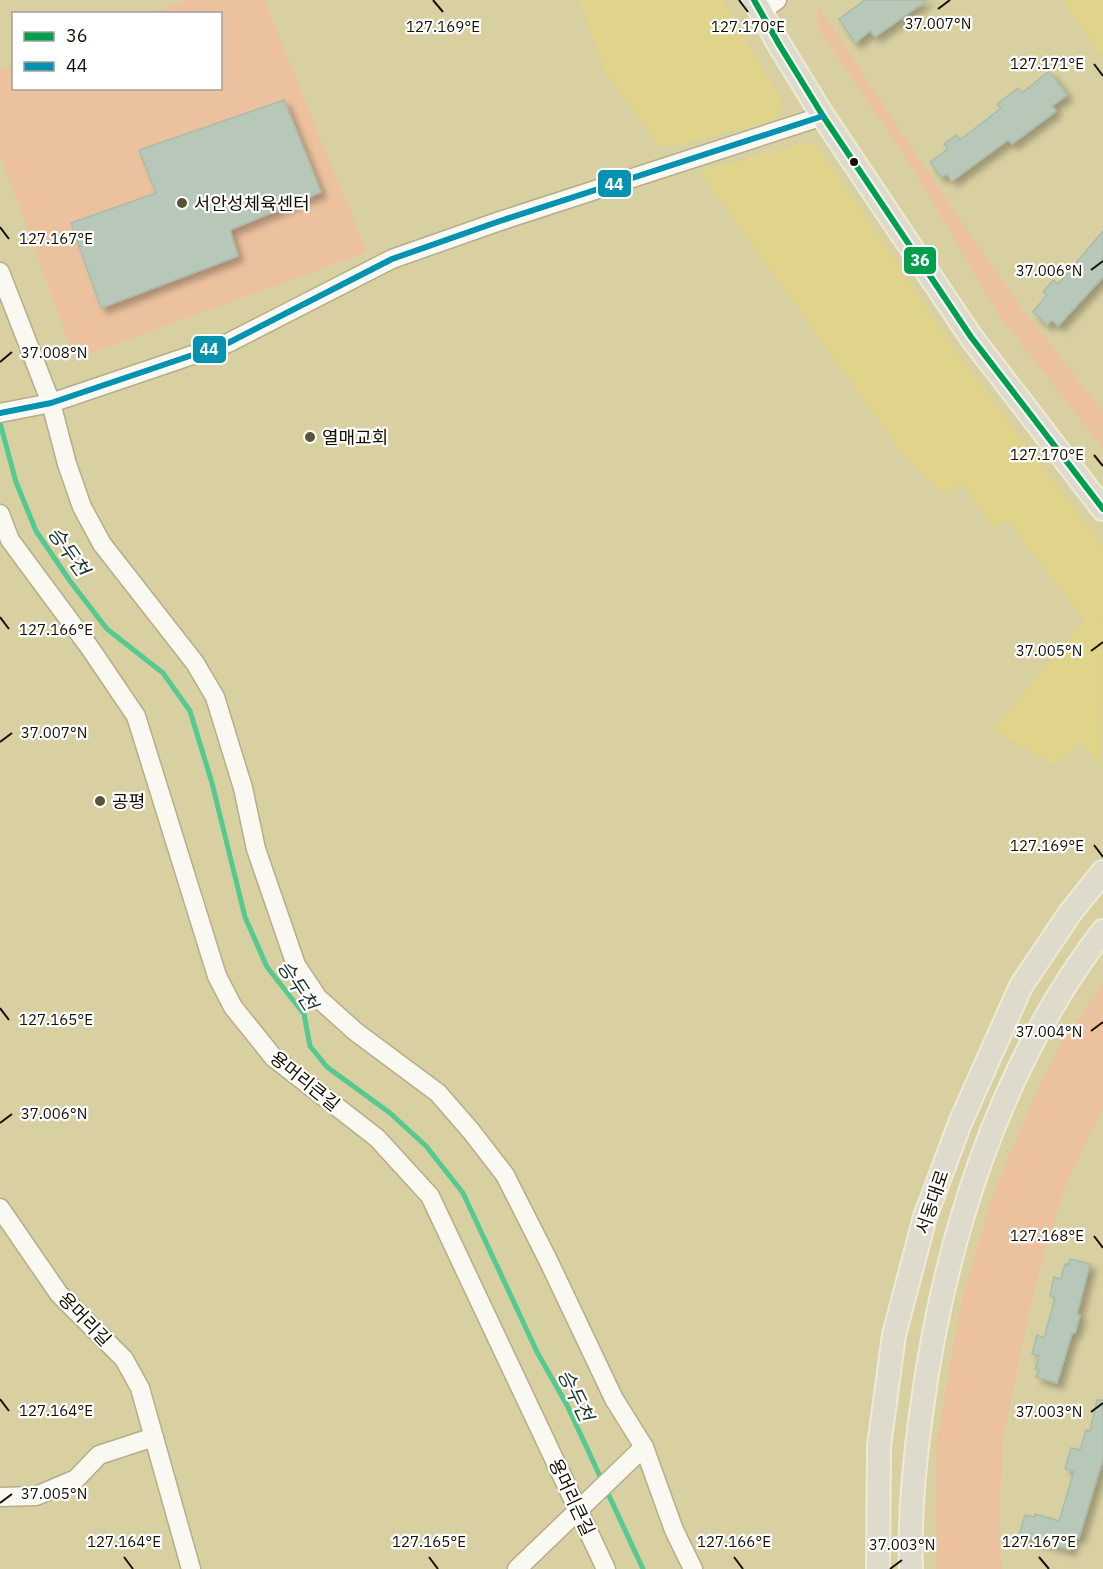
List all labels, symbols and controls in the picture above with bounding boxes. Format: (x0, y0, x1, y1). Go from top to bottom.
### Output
legend (12, 12, 222, 90)
text: 37.007°N (905, 14, 971, 33)
text: 127.169°E (406, 17, 480, 36)
text: 127.170°E (711, 17, 785, 36)
text: 36 (66, 24, 88, 47)
text: 44 (66, 54, 88, 77)
text: 127.171°E (1010, 54, 1084, 73)
unlabelled marker (848, 156, 860, 168)
line badge: 44 (597, 169, 632, 198)
text: 44 (604, 174, 624, 194)
place label: 서안성체육센터 (194, 192, 310, 215)
marker: 서안성체육센터 (175, 196, 189, 210)
text: 127.167°E (19, 229, 93, 248)
line badge: 36 (903, 246, 937, 275)
text: 36 (910, 250, 930, 270)
text: 37.006°N (1016, 261, 1082, 280)
line badge: 44 (192, 335, 227, 364)
text: 44 (199, 339, 219, 359)
text: 37.008°N (21, 343, 87, 362)
place label: 열매교회 (322, 426, 388, 449)
marker: 열매교회 (303, 430, 317, 444)
text: 127.170°E (1010, 445, 1084, 464)
water label: 승두천 (42, 521, 97, 583)
text: 127.166°E (19, 620, 93, 639)
text: 37.005°N (1016, 641, 1082, 660)
text: 37.007°N (21, 723, 87, 742)
place label: 공평 (112, 790, 145, 813)
marker: 공평 (93, 794, 107, 808)
text: 127.169°E (1010, 836, 1084, 855)
water label: 승두천 (272, 954, 326, 1018)
text: 127.165°E (19, 1010, 93, 1029)
text: 37.004°N (1016, 1022, 1082, 1041)
street label: 용머리큰길 (266, 1046, 344, 1116)
text: 37.006°N (21, 1104, 87, 1123)
street label: 서동대로 (910, 1167, 954, 1237)
text: 127.168°E (1010, 1226, 1084, 1245)
street label: 용머리길 (54, 1287, 116, 1351)
water label: 승두천 (552, 1364, 601, 1428)
text: 127.164°E (19, 1401, 93, 1420)
text: 37.003°N (1016, 1402, 1082, 1421)
street label: 용머리큰길 (544, 1455, 600, 1539)
text: 37.005°N (21, 1484, 87, 1503)
text: 127.164°E (87, 1532, 161, 1551)
text: 127.165°E (392, 1532, 466, 1551)
text: 127.166°E (697, 1532, 771, 1551)
text: 127.167°E (1002, 1532, 1076, 1551)
text: 37.003°N (869, 1535, 935, 1554)

